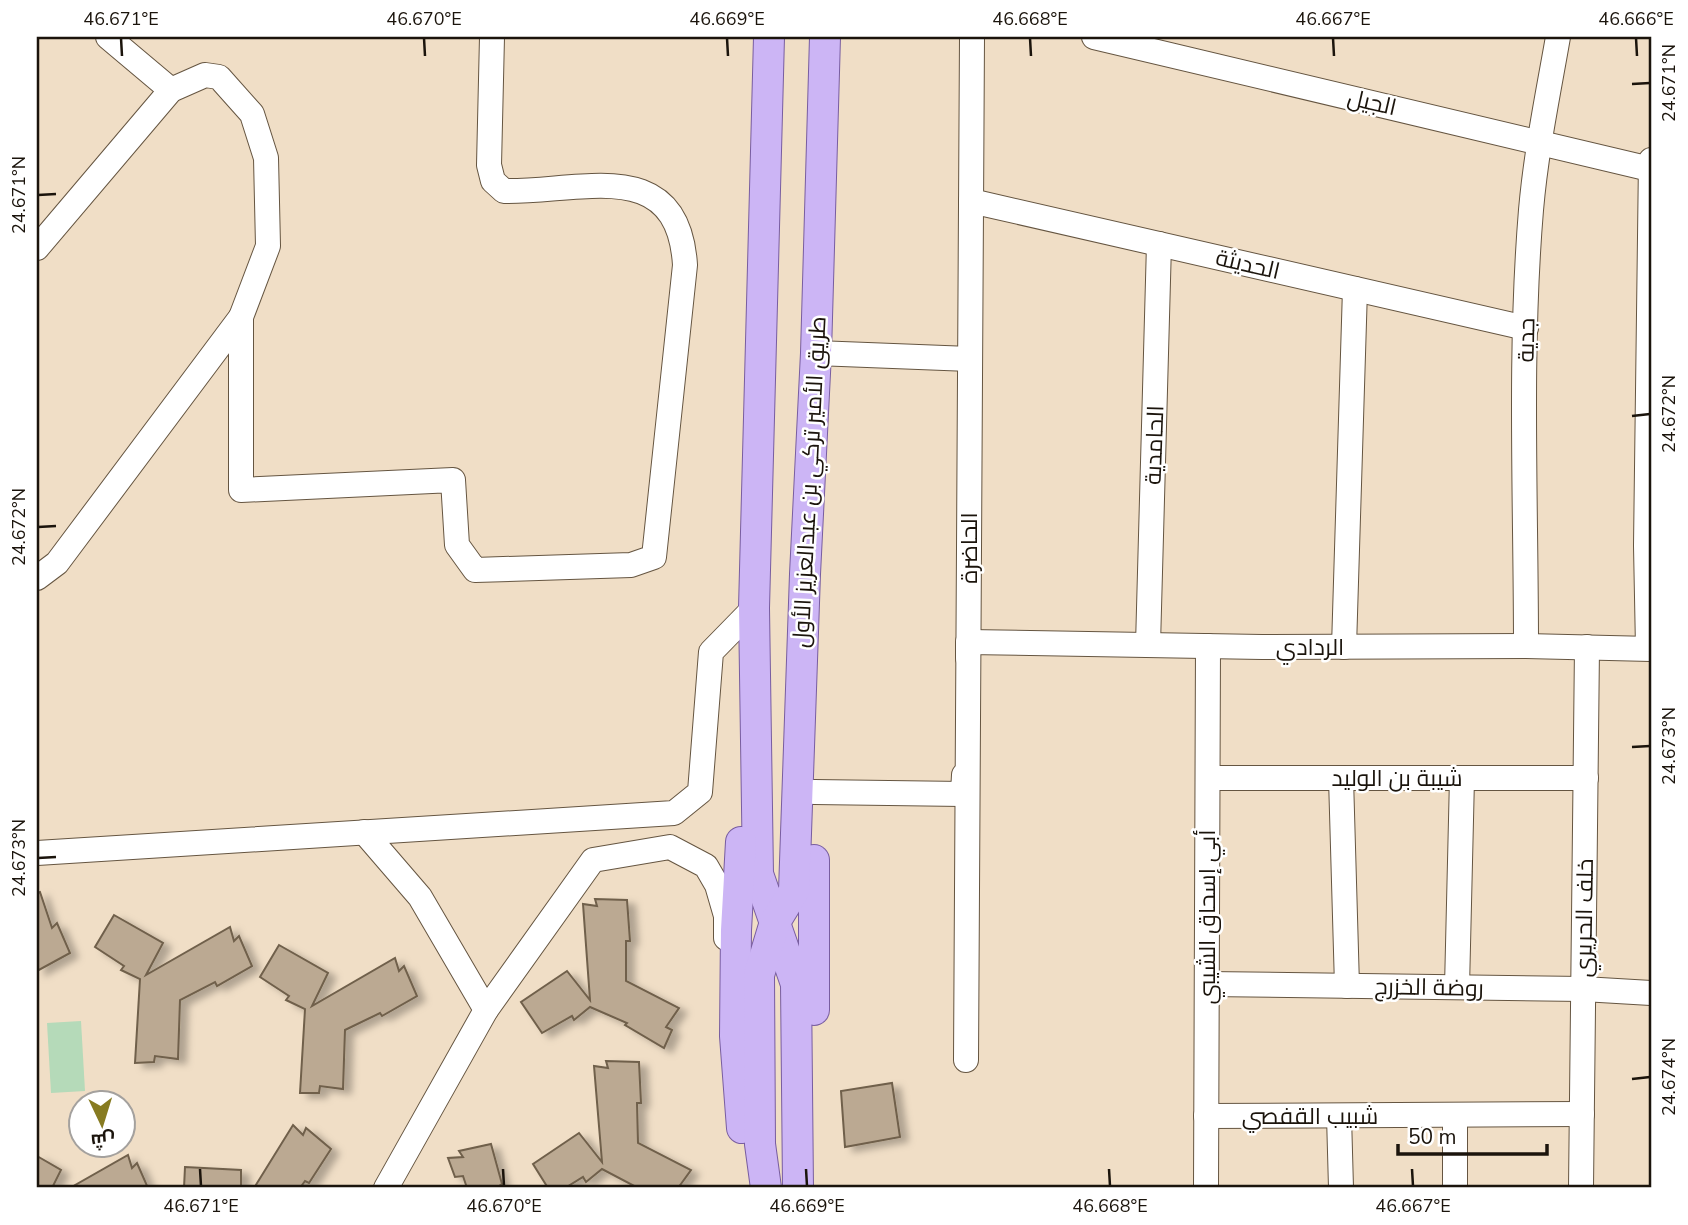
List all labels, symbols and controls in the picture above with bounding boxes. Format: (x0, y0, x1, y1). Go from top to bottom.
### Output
text: 46.671°E (83, 7, 159, 31)
text: 46.670°E (386, 7, 462, 31)
text: 46.669°E (689, 7, 765, 31)
text: 46.668°E (992, 7, 1068, 31)
text: 46.667°E (1295, 7, 1371, 31)
text: 46.666°E (1598, 7, 1674, 31)
text: 24.671°N (1657, 44, 1681, 122)
street label: الجيل (1344, 82, 1399, 123)
text: 24.671°N (7, 156, 31, 234)
street label: الحديثة (1213, 242, 1283, 287)
street label: طريق الأمير تركي بن عبدالعزيز الأول (785, 315, 836, 649)
street label: جدية (1511, 317, 1542, 363)
text: 24.672°N (1657, 375, 1681, 453)
street label: الحامدية (1138, 405, 1171, 485)
text: 24.672°N (7, 488, 31, 566)
street label: الحاضرة (954, 512, 985, 584)
street label: الردادي (1276, 632, 1344, 665)
text: 24.673°N (1657, 707, 1681, 785)
street label: شيبة بن الوليد (1331, 763, 1463, 794)
text: 24.673°N (7, 819, 31, 897)
street label: أبي إسحاق الشيبي (1192, 830, 1225, 1004)
street label: خلف الحريري (1568, 858, 1603, 978)
street label: روضة الخزرج (1374, 971, 1484, 1004)
text: 24.674°N (1657, 1038, 1681, 1116)
north arrow (66, 1088, 136, 1158)
street label: شبيب القفصي (1242, 1101, 1378, 1133)
scale bar (1398, 1113, 1546, 1157)
text: 50 m (1408, 1123, 1457, 1151)
text: ش (90, 1126, 116, 1154)
text: 46.671°E (163, 1194, 239, 1218)
text: 46.670°E (466, 1194, 542, 1218)
text: 46.669°E (769, 1194, 845, 1218)
text: 46.668°E (1072, 1194, 1148, 1218)
text: 46.667°E (1375, 1194, 1451, 1218)

